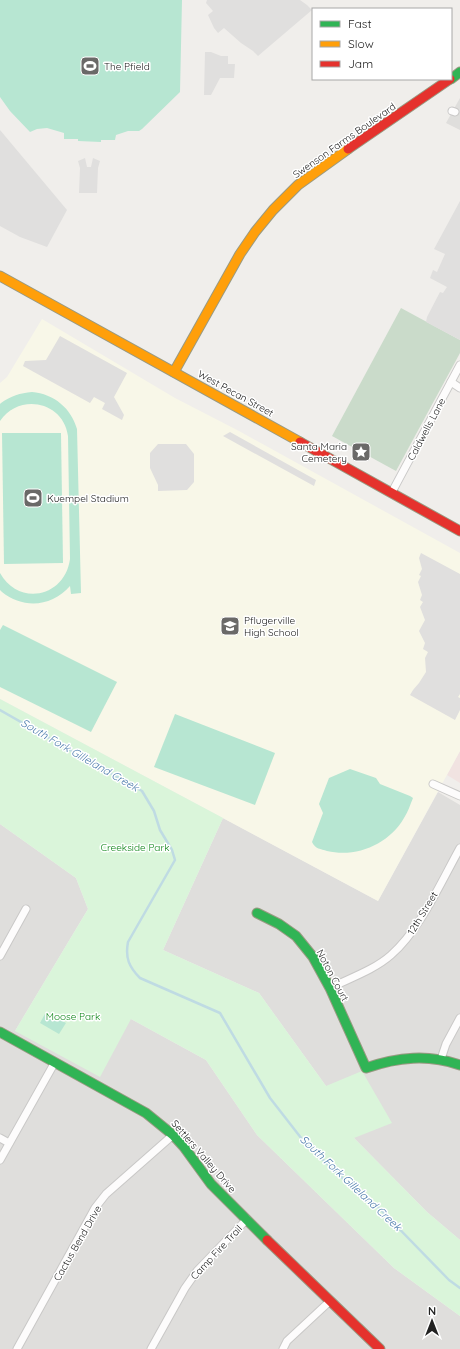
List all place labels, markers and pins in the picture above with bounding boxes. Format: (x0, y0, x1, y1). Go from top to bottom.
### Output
sports icon: The Pfield (79, 55, 101, 77)
place label: The Pfield (104, 60, 150, 73)
place label: Santa Maria Cemetery (291, 440, 347, 465)
place icon: Santa Maria Cemetery (350, 441, 372, 463)
sports icon: Kuempel Stadium (22, 487, 44, 509)
place label: Kuempel Stadium (47, 492, 129, 505)
place label: Pflugerville High School (244, 614, 299, 639)
school or university icon: Pflugerville High School (219, 615, 241, 637)

